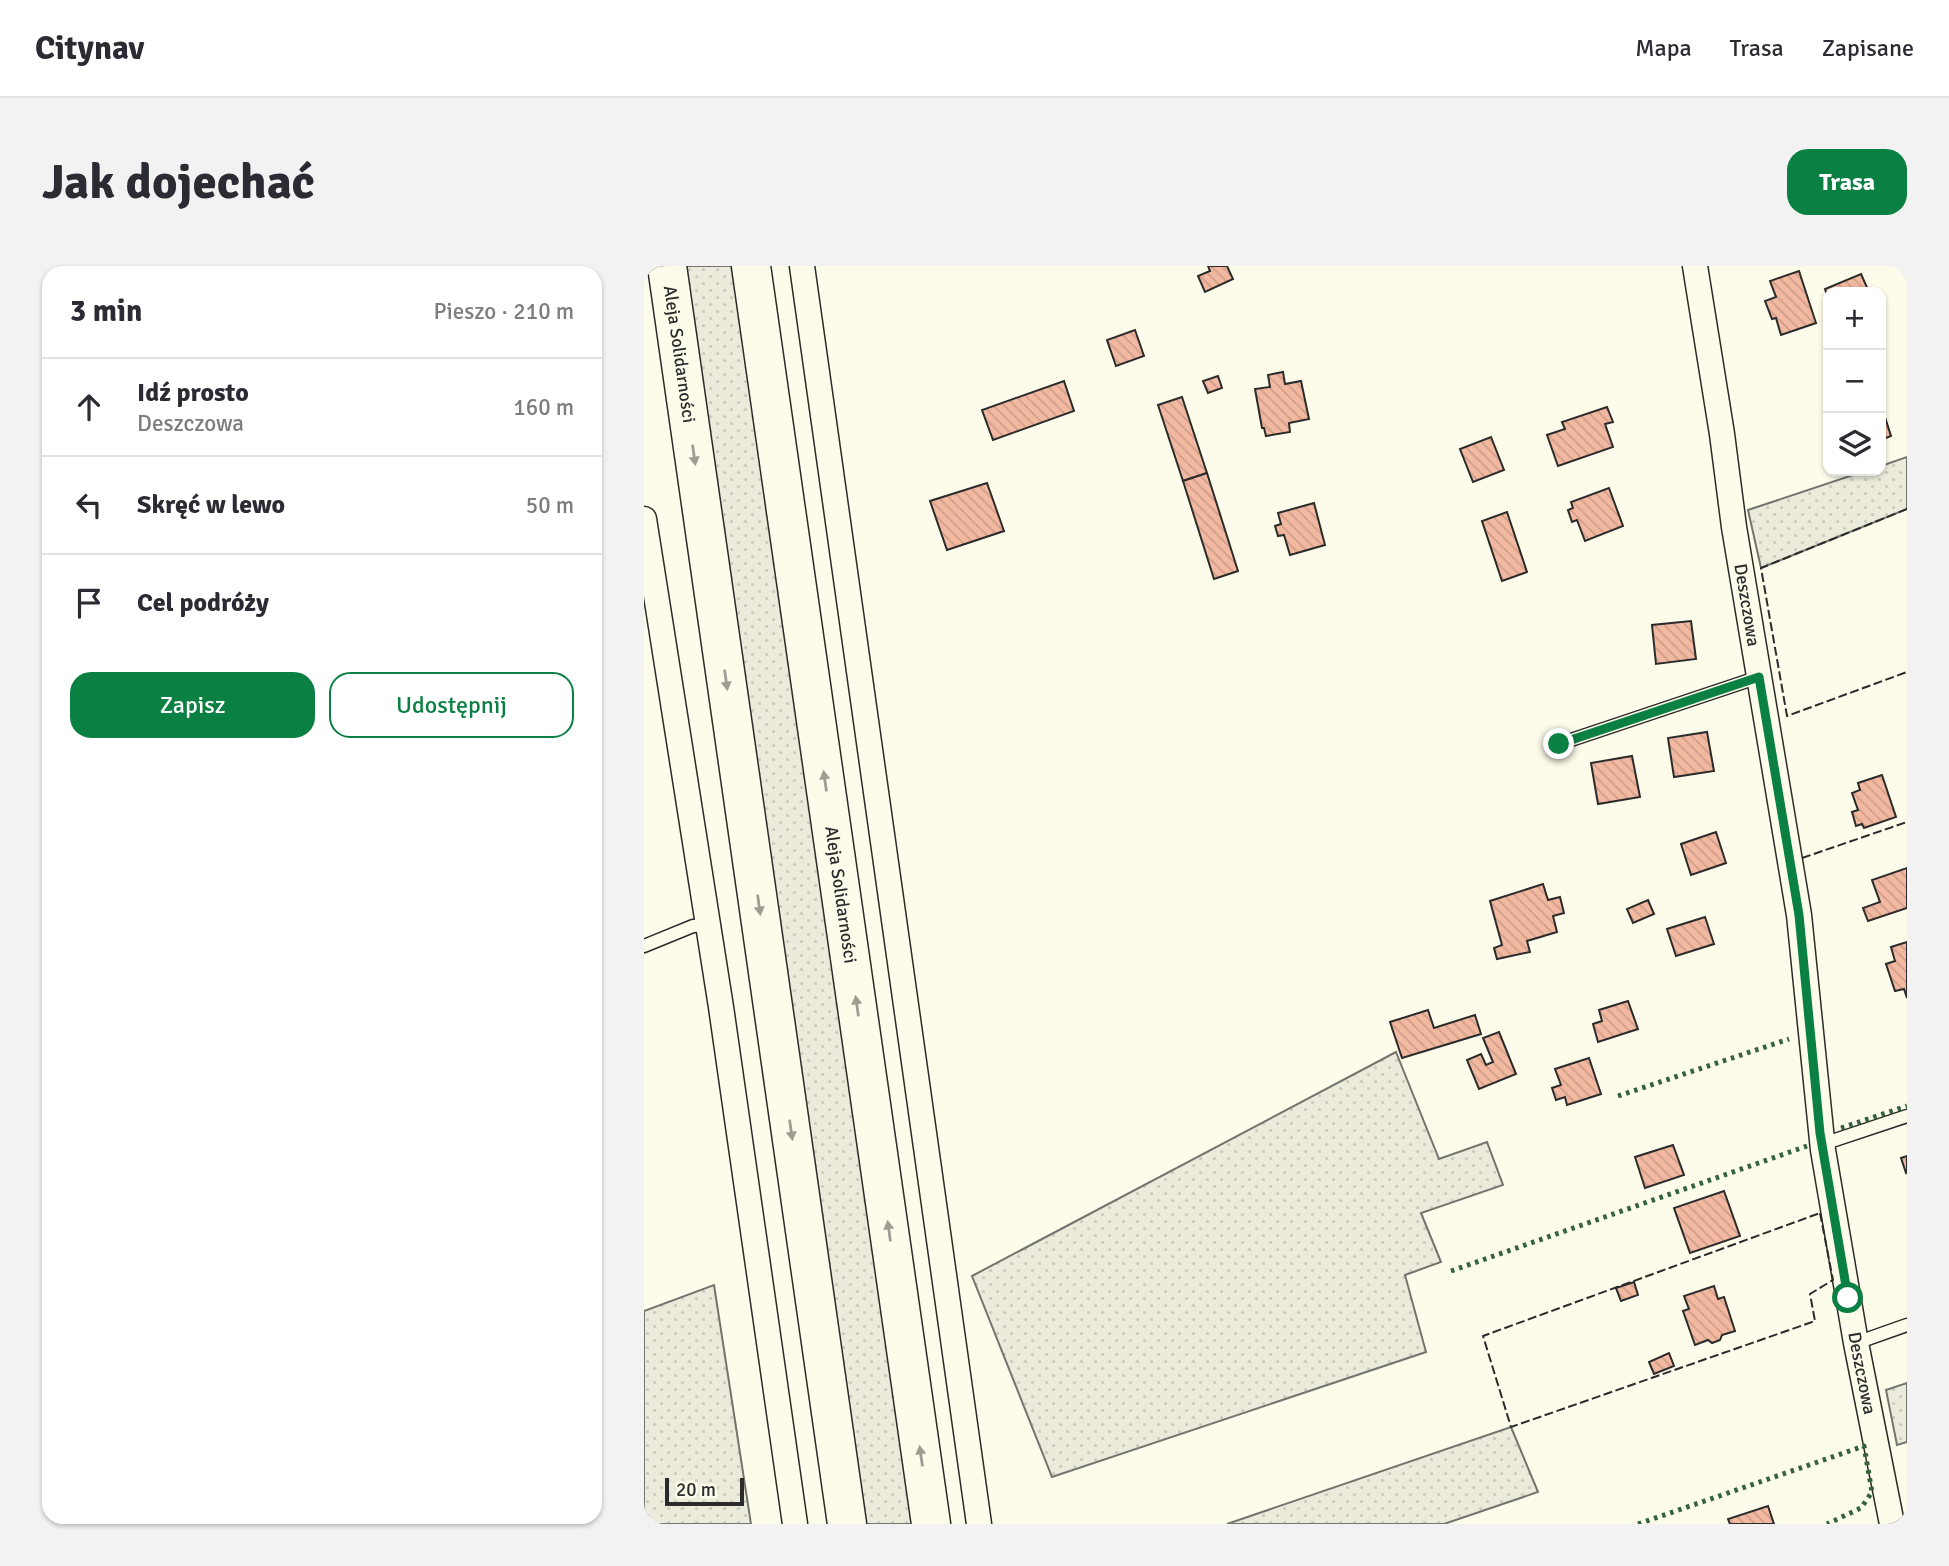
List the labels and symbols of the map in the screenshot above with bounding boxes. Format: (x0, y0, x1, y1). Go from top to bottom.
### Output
street label: Aleja Solidarności (659, 284, 700, 424)
one-way arrow (689, 444, 700, 466)
street label: Deszczowa (1729, 562, 1765, 648)
one-way arrow (721, 669, 732, 691)
route end (1543, 728, 1574, 759)
one-way arrow (819, 770, 830, 792)
street label: Aleja Solidarności (820, 824, 862, 965)
one-way arrow (753, 894, 764, 916)
one-way arrow (851, 995, 862, 1017)
one-way arrow (785, 1120, 796, 1142)
one-way arrow (884, 1220, 895, 1242)
route start (1832, 1282, 1863, 1313)
street label: Deszczowa (1843, 1330, 1881, 1416)
one-way arrow (916, 1445, 927, 1467)
scale bar (665, 1475, 744, 1507)

